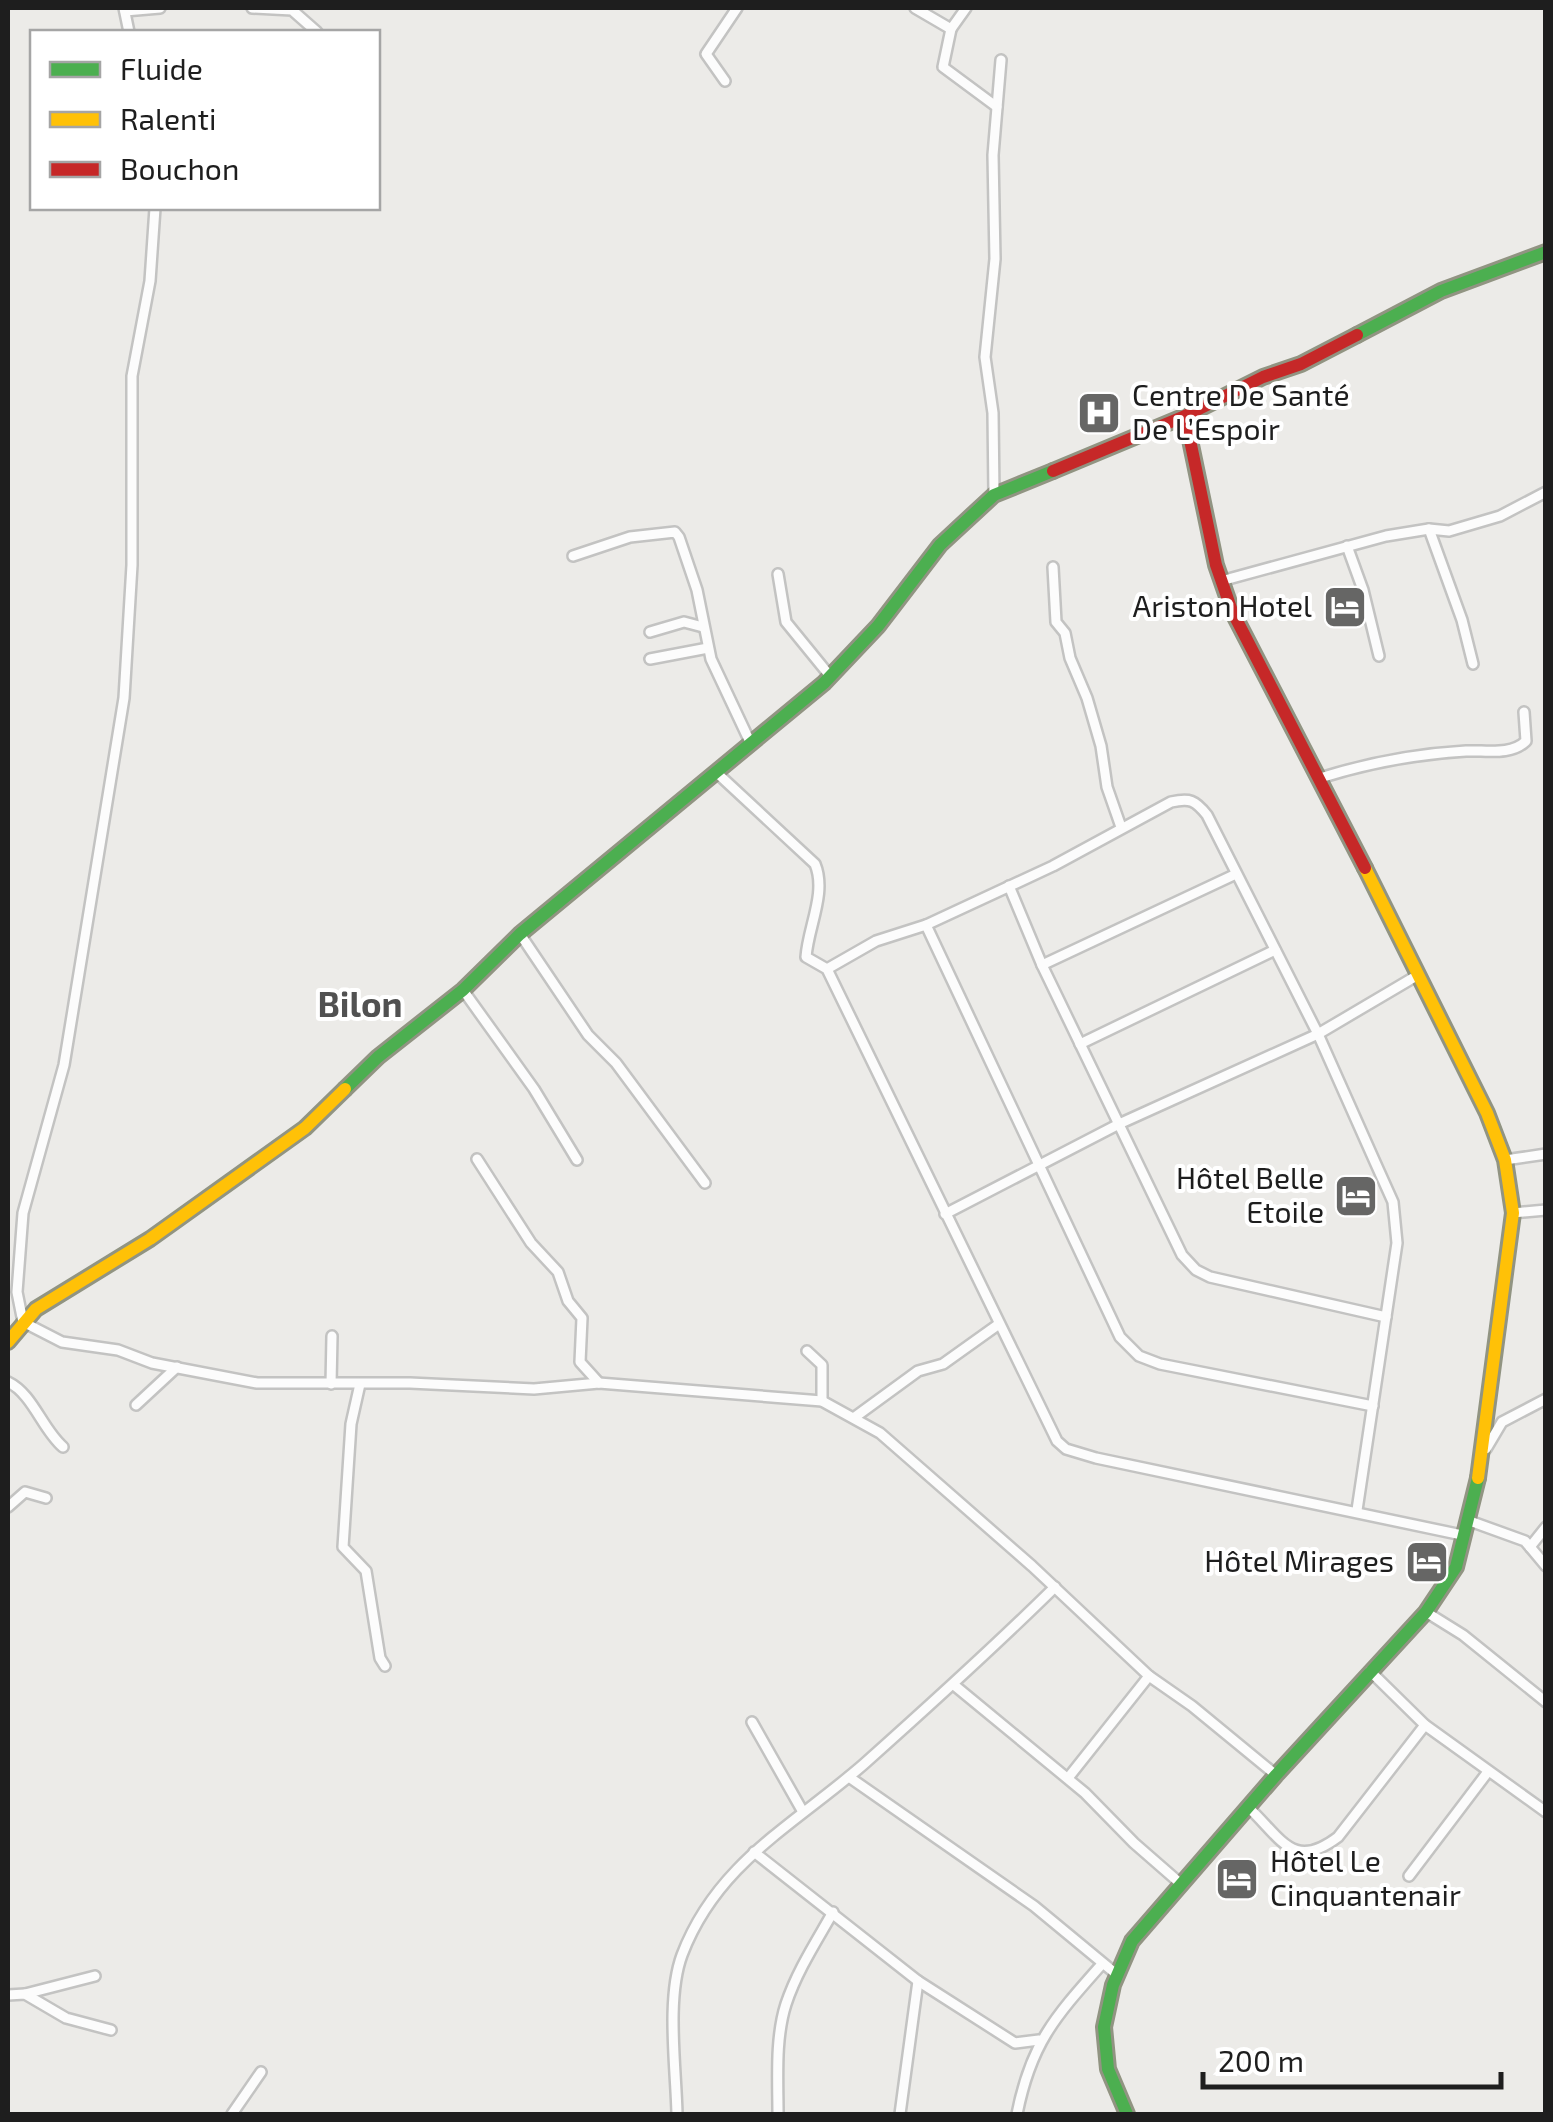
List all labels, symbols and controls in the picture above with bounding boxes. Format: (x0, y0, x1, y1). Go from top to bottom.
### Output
legend (30, 30, 380, 210)
text: Fluide (120, 50, 203, 86)
text: Ralenti (120, 100, 216, 136)
text: Bouchon (120, 150, 239, 186)
place label: Centre De Santé De L’Espoir (1132, 376, 1350, 446)
hospital icon: Centre De Santé De L’Espoir (1076, 390, 1122, 436)
hotel icon: Ariston Hotel (1322, 584, 1368, 630)
place label: Ariston Hotel (1133, 587, 1312, 623)
district label: Bilon (317, 982, 403, 1024)
place label: Hôtel Belle Etoile (1176, 1159, 1324, 1229)
hotel icon: Hôtel Belle Etoile (1333, 1173, 1379, 1219)
hotel icon: Hôtel Mirages (1404, 1539, 1450, 1585)
place label: Hôtel Mirages (1204, 1542, 1394, 1578)
place label: Hôtel Le Cinquantenair (1270, 1842, 1461, 1912)
hotel icon: Hôtel Le Cinquantenair (1214, 1856, 1260, 1902)
scale bar (1203, 2027, 1500, 2089)
text: 200 m (1218, 2042, 1304, 2078)

